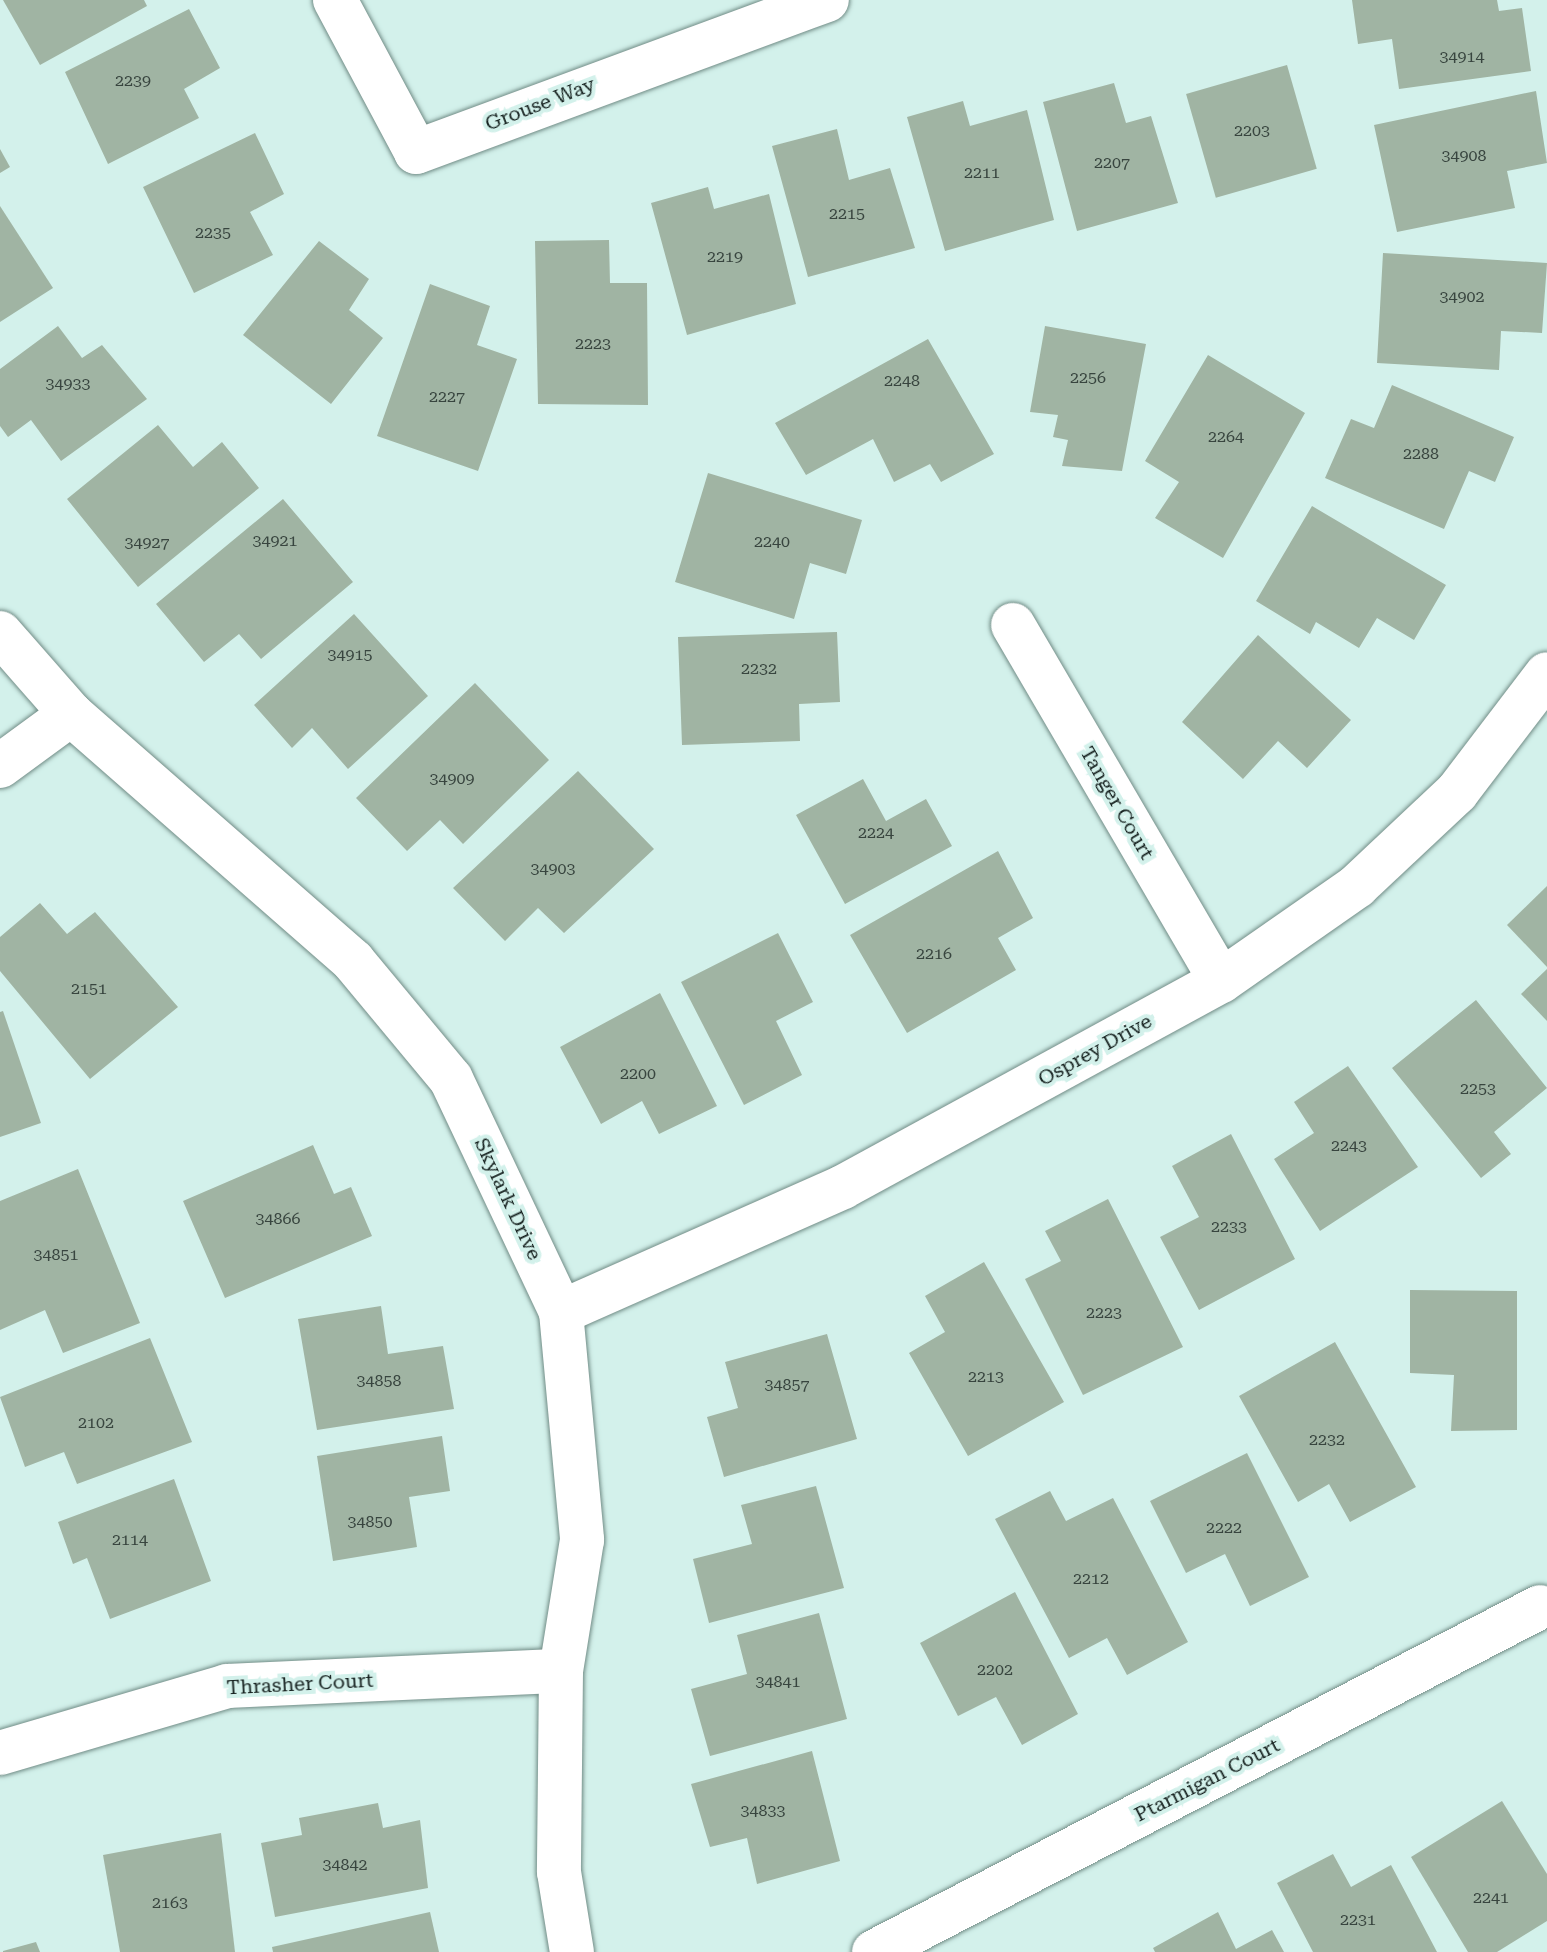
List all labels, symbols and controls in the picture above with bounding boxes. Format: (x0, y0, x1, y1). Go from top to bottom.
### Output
house number: 34914 (1440, 47, 1484, 67)
house number: 2239 (115, 71, 151, 91)
street label: Grouse Way (482, 72, 598, 136)
house number: 2203 (1234, 121, 1270, 141)
house number: 34908 (1442, 146, 1486, 166)
house number: 2207 (1094, 153, 1130, 173)
house number: 2211 (964, 163, 1000, 183)
house number: 2215 (829, 204, 865, 224)
house number: 2235 (195, 223, 231, 243)
house number: 2219 (707, 247, 743, 267)
house number: 34902 (1440, 287, 1484, 307)
house number: 2223 (575, 334, 611, 354)
house number: 2256 (1070, 368, 1106, 388)
house number: 2248 (884, 371, 920, 391)
house number: 34933 (46, 374, 90, 394)
house number: 2227 (429, 387, 465, 407)
house number: 2264 (1208, 427, 1244, 447)
house number: 2288 (1403, 444, 1439, 464)
house number: 34921 (253, 531, 297, 551)
house number: 2240 (754, 532, 790, 552)
house number: 34927 (125, 533, 169, 553)
house number: 34915 (328, 645, 372, 665)
house number: 2232 (741, 659, 777, 679)
street label: Tanger Court (1075, 742, 1159, 864)
house number: 34909 (430, 769, 474, 789)
house number: 2224 (858, 823, 894, 843)
house number: 34903 (531, 859, 575, 879)
house number: 2216 (916, 944, 952, 964)
house number: 2151 (71, 979, 107, 999)
street label: Osprey Drive (1034, 1009, 1156, 1091)
house number: 2200 (620, 1064, 656, 1084)
house number: 2253 (1460, 1079, 1496, 1099)
street label: Skylark Drive (469, 1134, 547, 1264)
house number: 2243 (1331, 1136, 1367, 1156)
house number: 34866 (256, 1209, 300, 1229)
house number: 2233 (1211, 1217, 1247, 1237)
house number: 34851 (34, 1245, 78, 1265)
house number: 2223 (1086, 1303, 1122, 1323)
house number: 2213 (968, 1367, 1004, 1387)
house number: 34858 (357, 1371, 401, 1391)
house number: 34857 (765, 1375, 809, 1395)
house number: 2102 (78, 1413, 114, 1433)
house number: 2232 (1309, 1430, 1345, 1450)
house number: 34850 (348, 1512, 392, 1532)
house number: 2222 (1206, 1518, 1242, 1538)
house number: 2114 (112, 1530, 148, 1550)
house number: 2212 (1073, 1569, 1109, 1589)
house number: 2202 (977, 1660, 1013, 1680)
street label: Thrasher Court (226, 1668, 374, 1700)
house number: 34841 (756, 1672, 800, 1692)
street label: Ptarmigan Court (1130, 1733, 1284, 1827)
house number: 34833 (741, 1801, 785, 1821)
house number: 34842 (323, 1855, 367, 1875)
house number: 2241 (1473, 1888, 1509, 1908)
house number: 2163 (152, 1893, 188, 1913)
house number: 2231 (1340, 1910, 1376, 1930)

